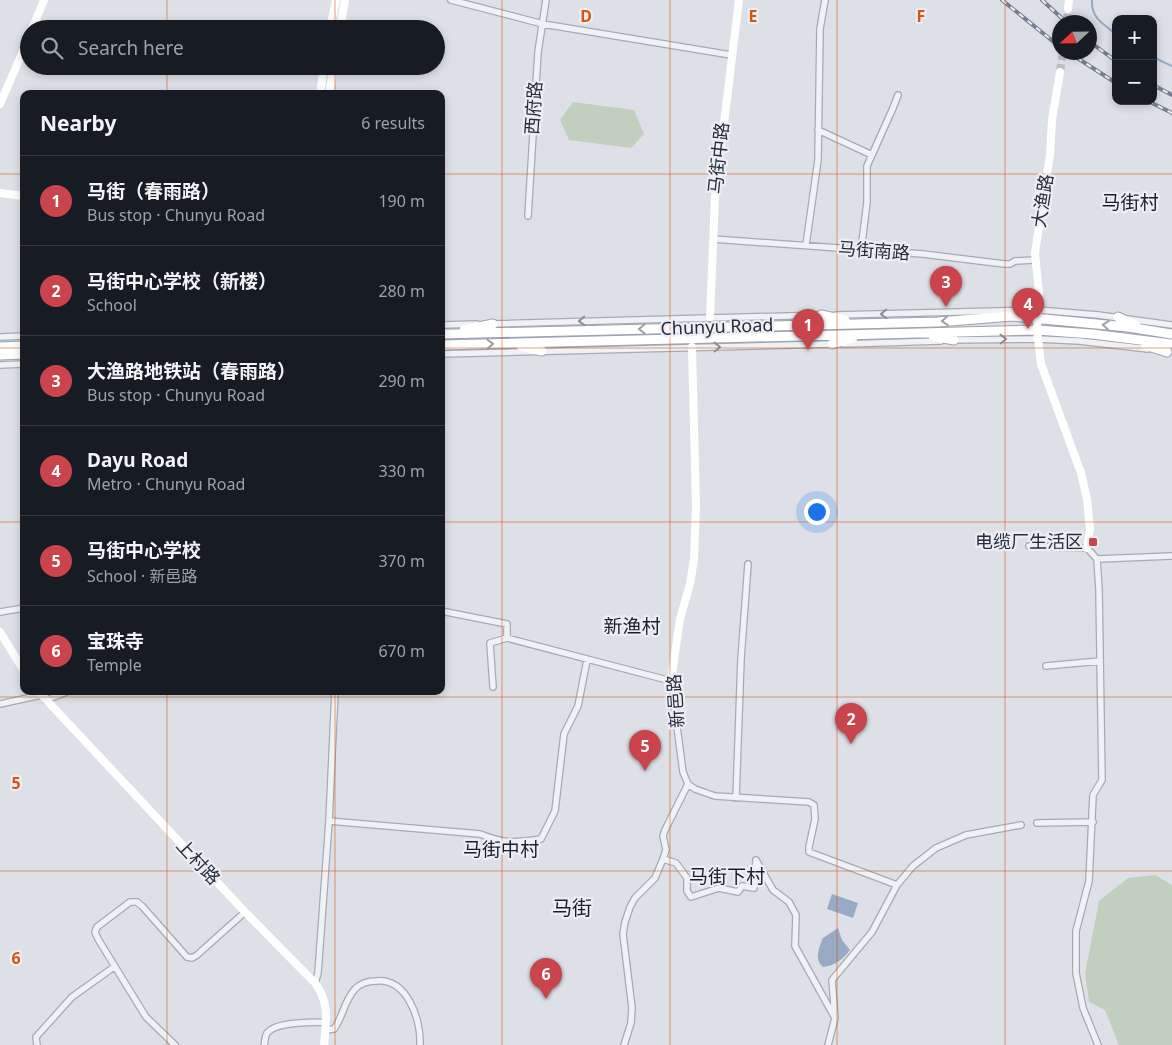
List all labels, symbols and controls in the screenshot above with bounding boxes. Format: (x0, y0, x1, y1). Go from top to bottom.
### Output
text: D (580, 5, 592, 27)
text: E (749, 5, 758, 27)
text: F (917, 5, 925, 27)
north arrow (1052, 15, 1097, 60)
map controls (1112, 15, 1157, 105)
button: + (1112, 15, 1157, 60)
search box (20, 20, 445, 75)
icon: search (38, 34, 66, 62)
text: Search here (78, 35, 184, 61)
button: − (1112, 60, 1157, 105)
street label: 西府路 (519, 80, 547, 136)
text: Nearby (40, 109, 116, 137)
text: 6 results (361, 112, 425, 134)
street label: 马街中路 (702, 121, 734, 195)
street label: 大渔路 (1026, 172, 1058, 229)
text: 马街（春雨路） (87, 178, 220, 204)
district label: 马街村 (1101, 189, 1159, 215)
text: 1 (51, 190, 61, 212)
text: 190 m (378, 190, 425, 212)
text: Bus stop · Chunyu Road (87, 204, 265, 226)
street label: 马街南路 (837, 236, 911, 264)
pin: 3 (930, 266, 962, 307)
text: 马街中心学校（新楼） (87, 268, 277, 294)
text: 2 (51, 280, 61, 302)
text: 280 m (378, 280, 425, 302)
pin: 4 (1012, 288, 1044, 329)
text: School (87, 294, 137, 316)
one-way arrow (880, 308, 888, 319)
pin: 1 (792, 309, 824, 350)
street label: Chunyu Road (660, 312, 774, 340)
one-way arrow (940, 315, 948, 326)
one-way arrow (577, 316, 585, 326)
one-way arrow (1102, 320, 1110, 331)
one-way arrow (638, 324, 646, 335)
one-way arrow (1000, 334, 1007, 344)
one-way arrow (486, 338, 494, 349)
one-way arrow (714, 342, 722, 352)
text: 大渔路地铁站（春雨路） (87, 358, 296, 384)
text: 3 (51, 370, 61, 392)
text: 290 m (378, 370, 425, 392)
text: Bus stop · Chunyu Road (87, 384, 265, 406)
text: Dayu Road (87, 447, 188, 473)
text: 4 (51, 460, 61, 482)
text: 330 m (378, 460, 425, 482)
text: Metro · Chunyu Road (87, 473, 245, 495)
your location (804, 499, 830, 525)
place label: 电缆厂生活区 (975, 529, 1083, 553)
marker: 电缆厂生活区 (1087, 536, 1099, 548)
text: 马街中心学校 (87, 537, 201, 563)
text: 5 (51, 550, 61, 572)
text: 370 m (378, 550, 425, 572)
text: School · 新邑路 (87, 565, 197, 587)
district label: 新渔村 (603, 613, 661, 639)
text: 宝珠寺 (87, 628, 144, 654)
text: 6 (51, 640, 61, 662)
text: 670 m (378, 640, 425, 662)
text: Temple (87, 654, 142, 676)
street label: 新邑路 (661, 673, 689, 729)
pin: 2 (835, 703, 867, 744)
pin: 5 (629, 730, 661, 771)
text: 5 (11, 772, 21, 794)
street label: 上村路 (172, 833, 226, 889)
district label: 马街中村 (463, 836, 539, 862)
district label: 马街下村 (689, 863, 765, 889)
district label: 马街 (552, 894, 592, 921)
text: 6 (11, 947, 21, 969)
pin: 6 (530, 958, 562, 999)

